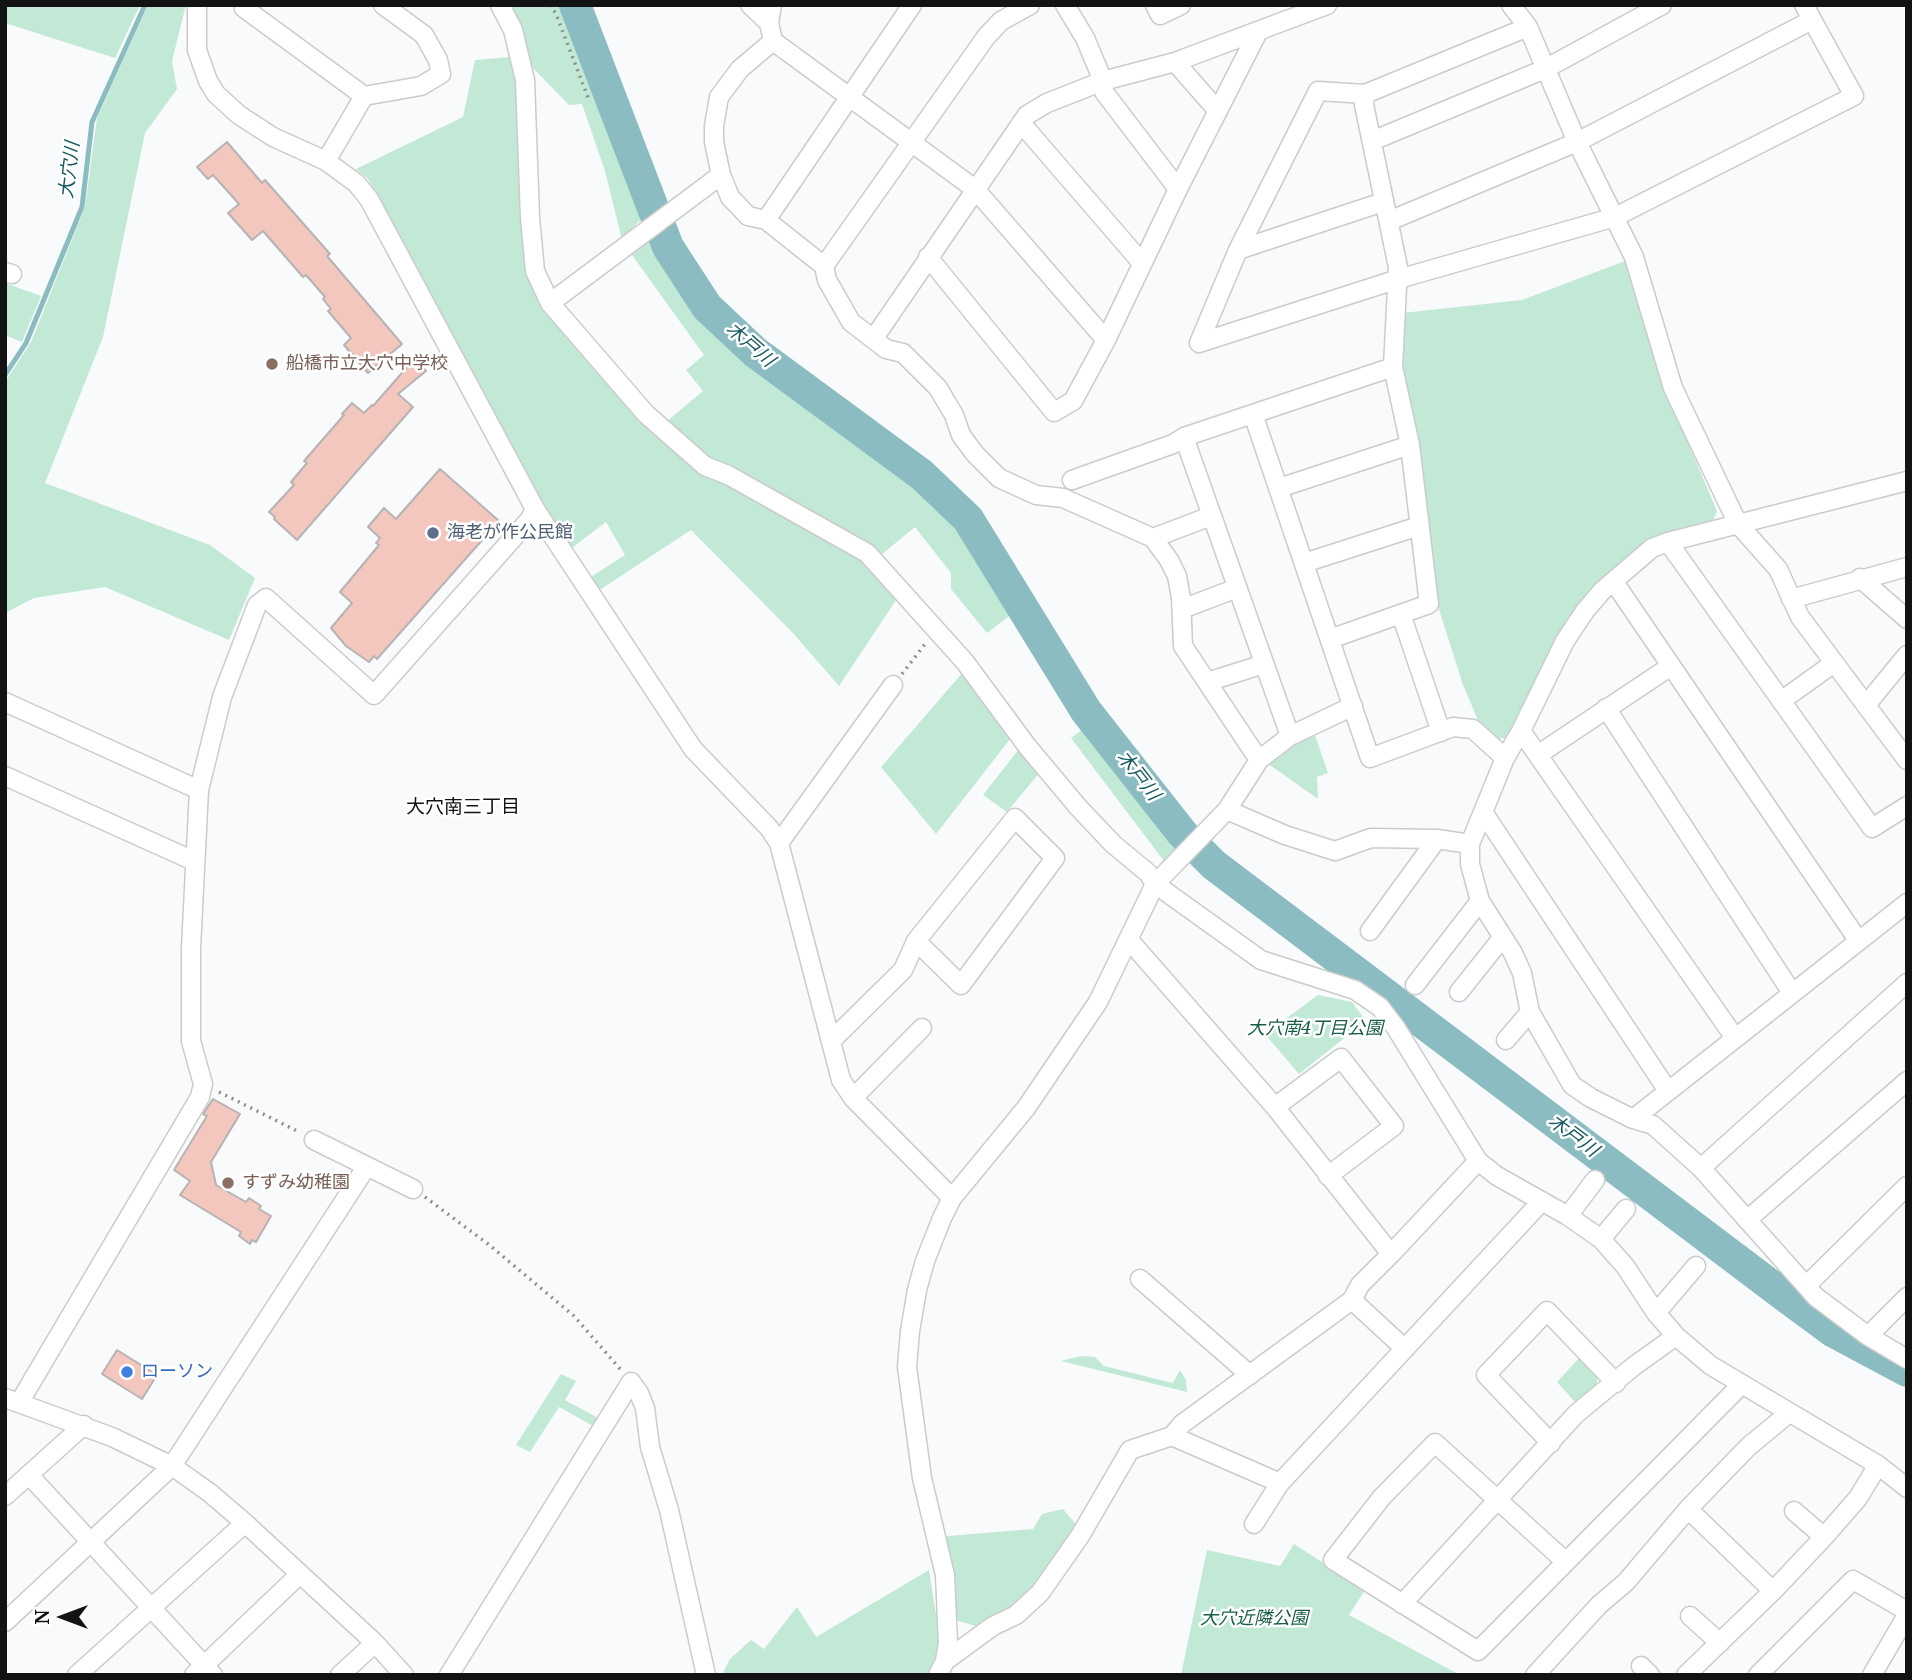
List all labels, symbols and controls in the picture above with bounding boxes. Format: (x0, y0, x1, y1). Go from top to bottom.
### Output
water label: 大穴川 (55, 140, 85, 200)
water label: 木戸川 (721, 318, 779, 372)
place label: 船橋市立大穴中学校 (286, 353, 448, 375)
marker: 船橋市立大穴中学校 (264, 356, 280, 372)
place label: 海老が作公民館 (447, 522, 573, 544)
marker: 海老が作公民館 (425, 525, 441, 541)
water label: 木戸川 (1111, 747, 1165, 805)
district label: 大穴南三丁目 (406, 797, 520, 819)
park label: 大穴南4丁目公園 (1247, 1018, 1383, 1040)
water label: 木戸川 (1543, 1110, 1603, 1162)
place label: すずみ幼稚園 (242, 1172, 350, 1194)
marker: すずみ幼稚園 (220, 1175, 236, 1191)
place label: ローソン (141, 1361, 213, 1383)
marker: ローソン (119, 1364, 135, 1380)
north arrow (28, 1582, 98, 1652)
park label: 大穴近隣公園 (1200, 1608, 1308, 1630)
text: N (29, 1610, 55, 1625)

